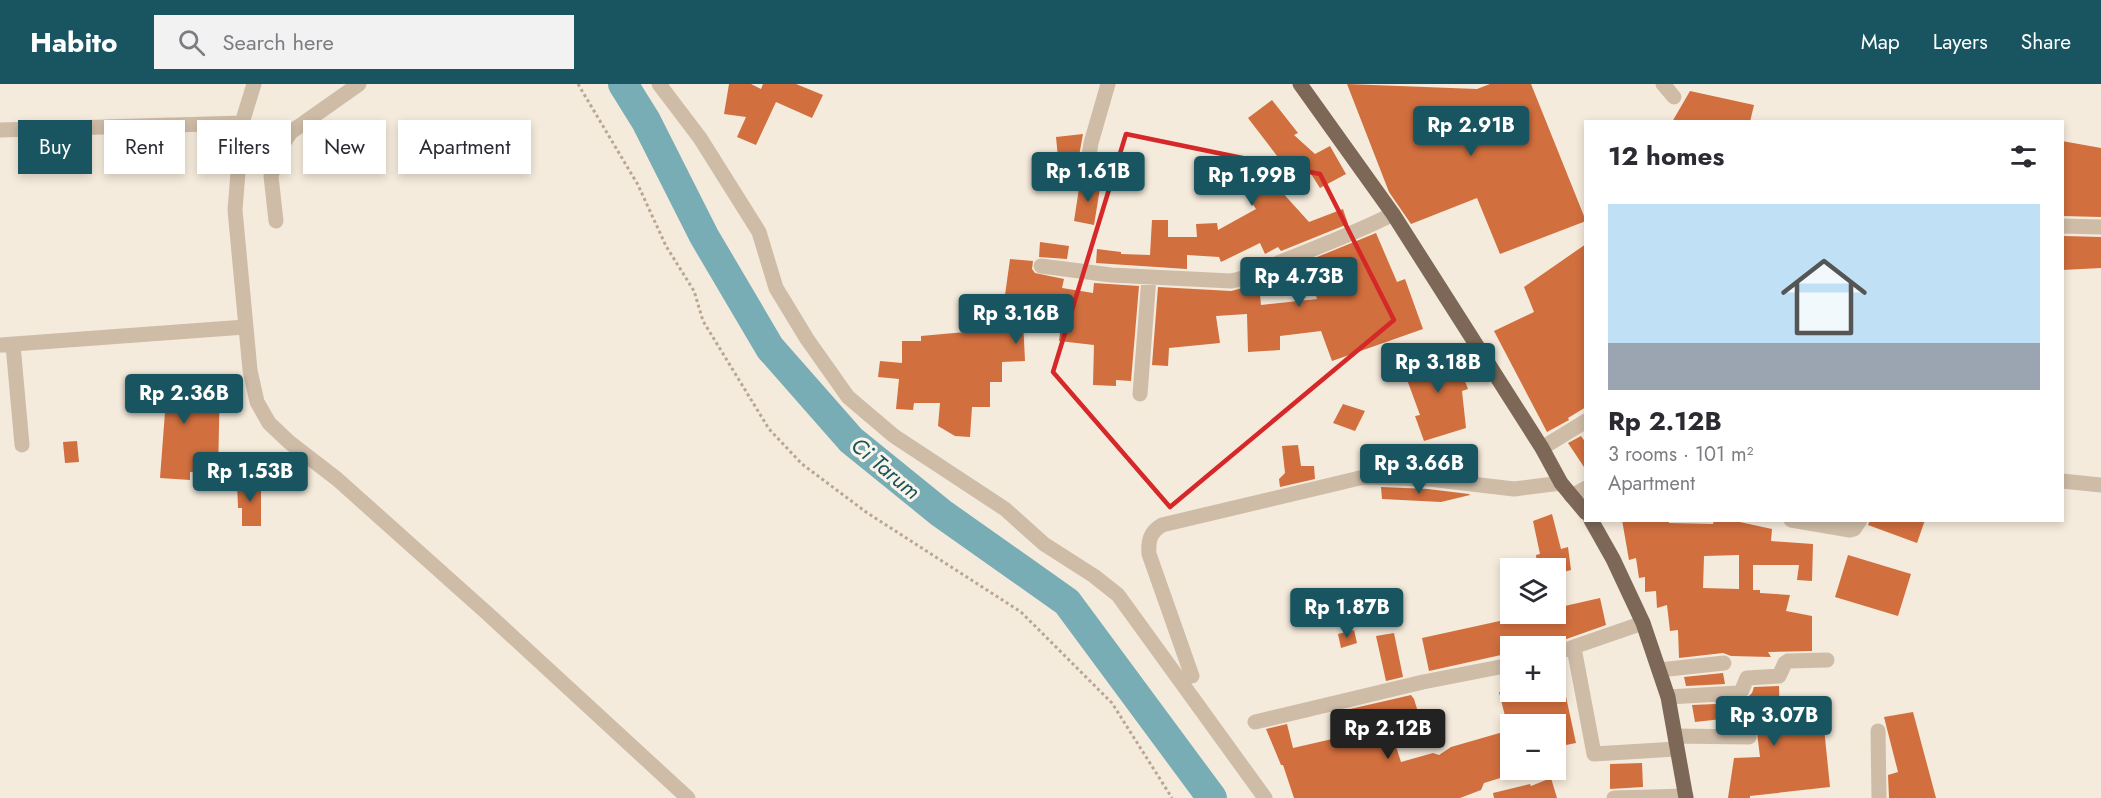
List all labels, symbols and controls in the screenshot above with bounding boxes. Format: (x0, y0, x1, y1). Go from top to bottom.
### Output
search box (154, 15, 574, 69)
text: Habito (30, 22, 118, 63)
icon: search (175, 26, 208, 59)
text: Search here (223, 26, 334, 58)
text: Map (1861, 27, 1900, 57)
text: Layers (1933, 27, 1988, 57)
text: Share (2021, 27, 2071, 57)
pin: Rp 2.91B (1409, 106, 1533, 157)
text: Rp 2.91B (1427, 111, 1515, 140)
chip: Buy (18, 120, 92, 174)
chip: Rent (104, 120, 185, 174)
chip: Filters (197, 120, 291, 174)
chip: New (303, 120, 386, 174)
chip: Apartment (398, 120, 531, 174)
text: 12 homes (1608, 137, 1724, 175)
icon: filters (2007, 140, 2040, 173)
pin: Rp 1.61B (1026, 152, 1150, 203)
pin: Rp 1.99B (1190, 156, 1314, 207)
text: Rp 1.61B (1046, 157, 1130, 186)
text: Rp 1.99B (1208, 161, 1296, 190)
icon: home (1770, 243, 1878, 351)
pin: Rp 4.73B (1237, 257, 1361, 308)
text: Rp 4.73B (1254, 262, 1344, 291)
pin: Rp 3.16B (954, 294, 1078, 345)
text: Rp 3.16B (973, 299, 1059, 328)
pin: Rp 3.18B (1376, 343, 1500, 394)
text: Rp 3.18B (1395, 348, 1481, 377)
pin: Rp 2.36B (122, 374, 246, 425)
text: Rp 2.36B (139, 379, 229, 408)
text: Rp 2.12B (1608, 402, 1722, 440)
water label: Ci Tarum (844, 429, 928, 507)
text: 3 rooms · 101 m² (1608, 440, 1754, 469)
pin: Rp 3.66B (1357, 444, 1481, 495)
text: Rp 3.66B (1374, 449, 1464, 478)
pin: Rp 1.53B (188, 452, 312, 503)
text: Rp 1.53B (207, 457, 293, 486)
text: Apartment (1608, 469, 1695, 498)
map controls (1500, 558, 1566, 780)
button: layers (1500, 558, 1566, 624)
pin: Rp 1.87B (1285, 588, 1409, 639)
text: Rp 1.87B (1304, 593, 1390, 622)
button: + (1500, 636, 1566, 702)
pin: Rp 3.07B (1712, 696, 1836, 747)
text: Rp 3.07B (1730, 701, 1818, 730)
pin: Rp 2.12B (1326, 709, 1450, 760)
text: Rp 2.12B (1344, 714, 1432, 743)
button: − (1500, 714, 1566, 780)

